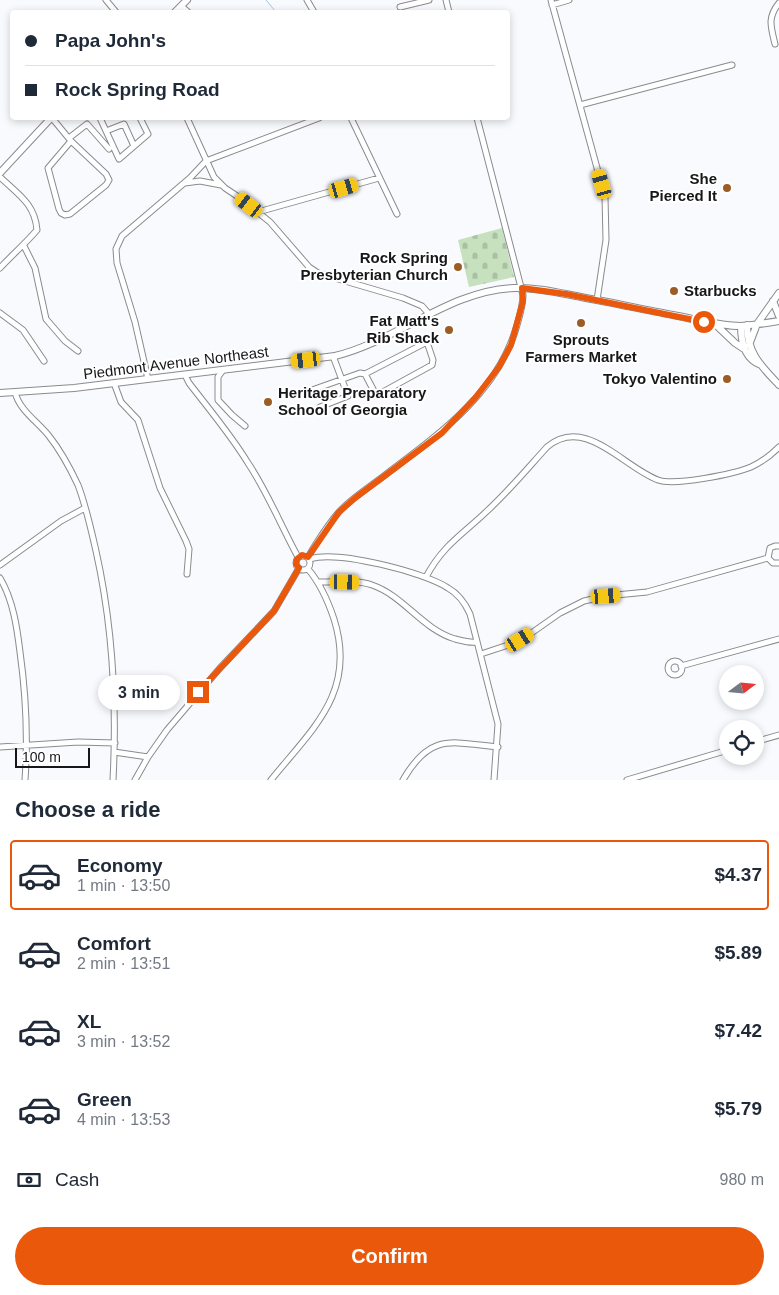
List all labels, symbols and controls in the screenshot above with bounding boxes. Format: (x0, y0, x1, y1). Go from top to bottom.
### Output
text: Papa John's (55, 30, 166, 51)
text: Rock Spring Road (55, 79, 220, 100)
car (590, 168, 613, 200)
place label: She Pierced It (649, 170, 717, 204)
car (327, 177, 360, 199)
marker: She Pierced It (721, 182, 733, 194)
car (232, 190, 265, 220)
place label: Rock Spring Presbyterian Church (300, 249, 448, 283)
marker: Rock Spring Presbyterian Church (452, 261, 464, 273)
place label: Starbucks (684, 282, 757, 299)
marker: Starbucks (668, 285, 680, 297)
route start (693, 311, 715, 333)
place label: Fat Matt's Rib Shack (366, 312, 440, 346)
marker: Sprouts Farmers Market (575, 317, 587, 329)
marker: Fat Matt's Rib Shack (443, 324, 455, 336)
place label: Sprouts Farmers Market (525, 331, 637, 365)
street label: Piedmont Avenue Northeast (82, 343, 270, 382)
car (290, 351, 321, 369)
place label: Tokyo Valentino (603, 370, 717, 387)
marker: Tokyo Valentino (721, 373, 733, 385)
place label: Heritage Preparatory School of Georgia (278, 384, 427, 418)
marker: Heritage Preparatory School of Georgia (262, 396, 274, 408)
car (329, 574, 360, 590)
car (590, 587, 621, 605)
car (503, 626, 536, 654)
north arrow (719, 665, 764, 710)
map controls (719, 665, 764, 765)
callout: 3 min (98, 674, 180, 710)
route end (187, 681, 209, 703)
text: 3 min (118, 684, 160, 701)
button: locate (719, 720, 764, 765)
scale bar (15, 745, 90, 768)
text: 100 m (22, 749, 61, 765)
text: Choose a ride (15, 797, 160, 822)
icon: car (17, 853, 62, 898)
text: Economy (77, 855, 163, 876)
text: $4.37 (714, 864, 762, 885)
text: 1 min · 13:50 (77, 877, 170, 894)
icon: car (17, 931, 62, 976)
text: Comfort (77, 933, 151, 954)
text: $5.89 (714, 942, 762, 963)
text: 2 min · 13:51 (77, 955, 170, 972)
icon: car (17, 1009, 62, 1054)
text: XL (77, 1011, 101, 1032)
text: $7.42 (714, 1020, 762, 1041)
text: 3 min · 13:52 (77, 1033, 170, 1050)
icon: car (17, 1087, 62, 1132)
text: Green (77, 1089, 132, 1110)
text: $5.79 (714, 1098, 762, 1119)
text: 4 min · 13:53 (77, 1111, 170, 1128)
icon: cash (15, 1166, 43, 1194)
text: Cash (55, 1169, 99, 1190)
text: 980 m (720, 1171, 764, 1188)
button: Confirm (15, 1227, 764, 1285)

